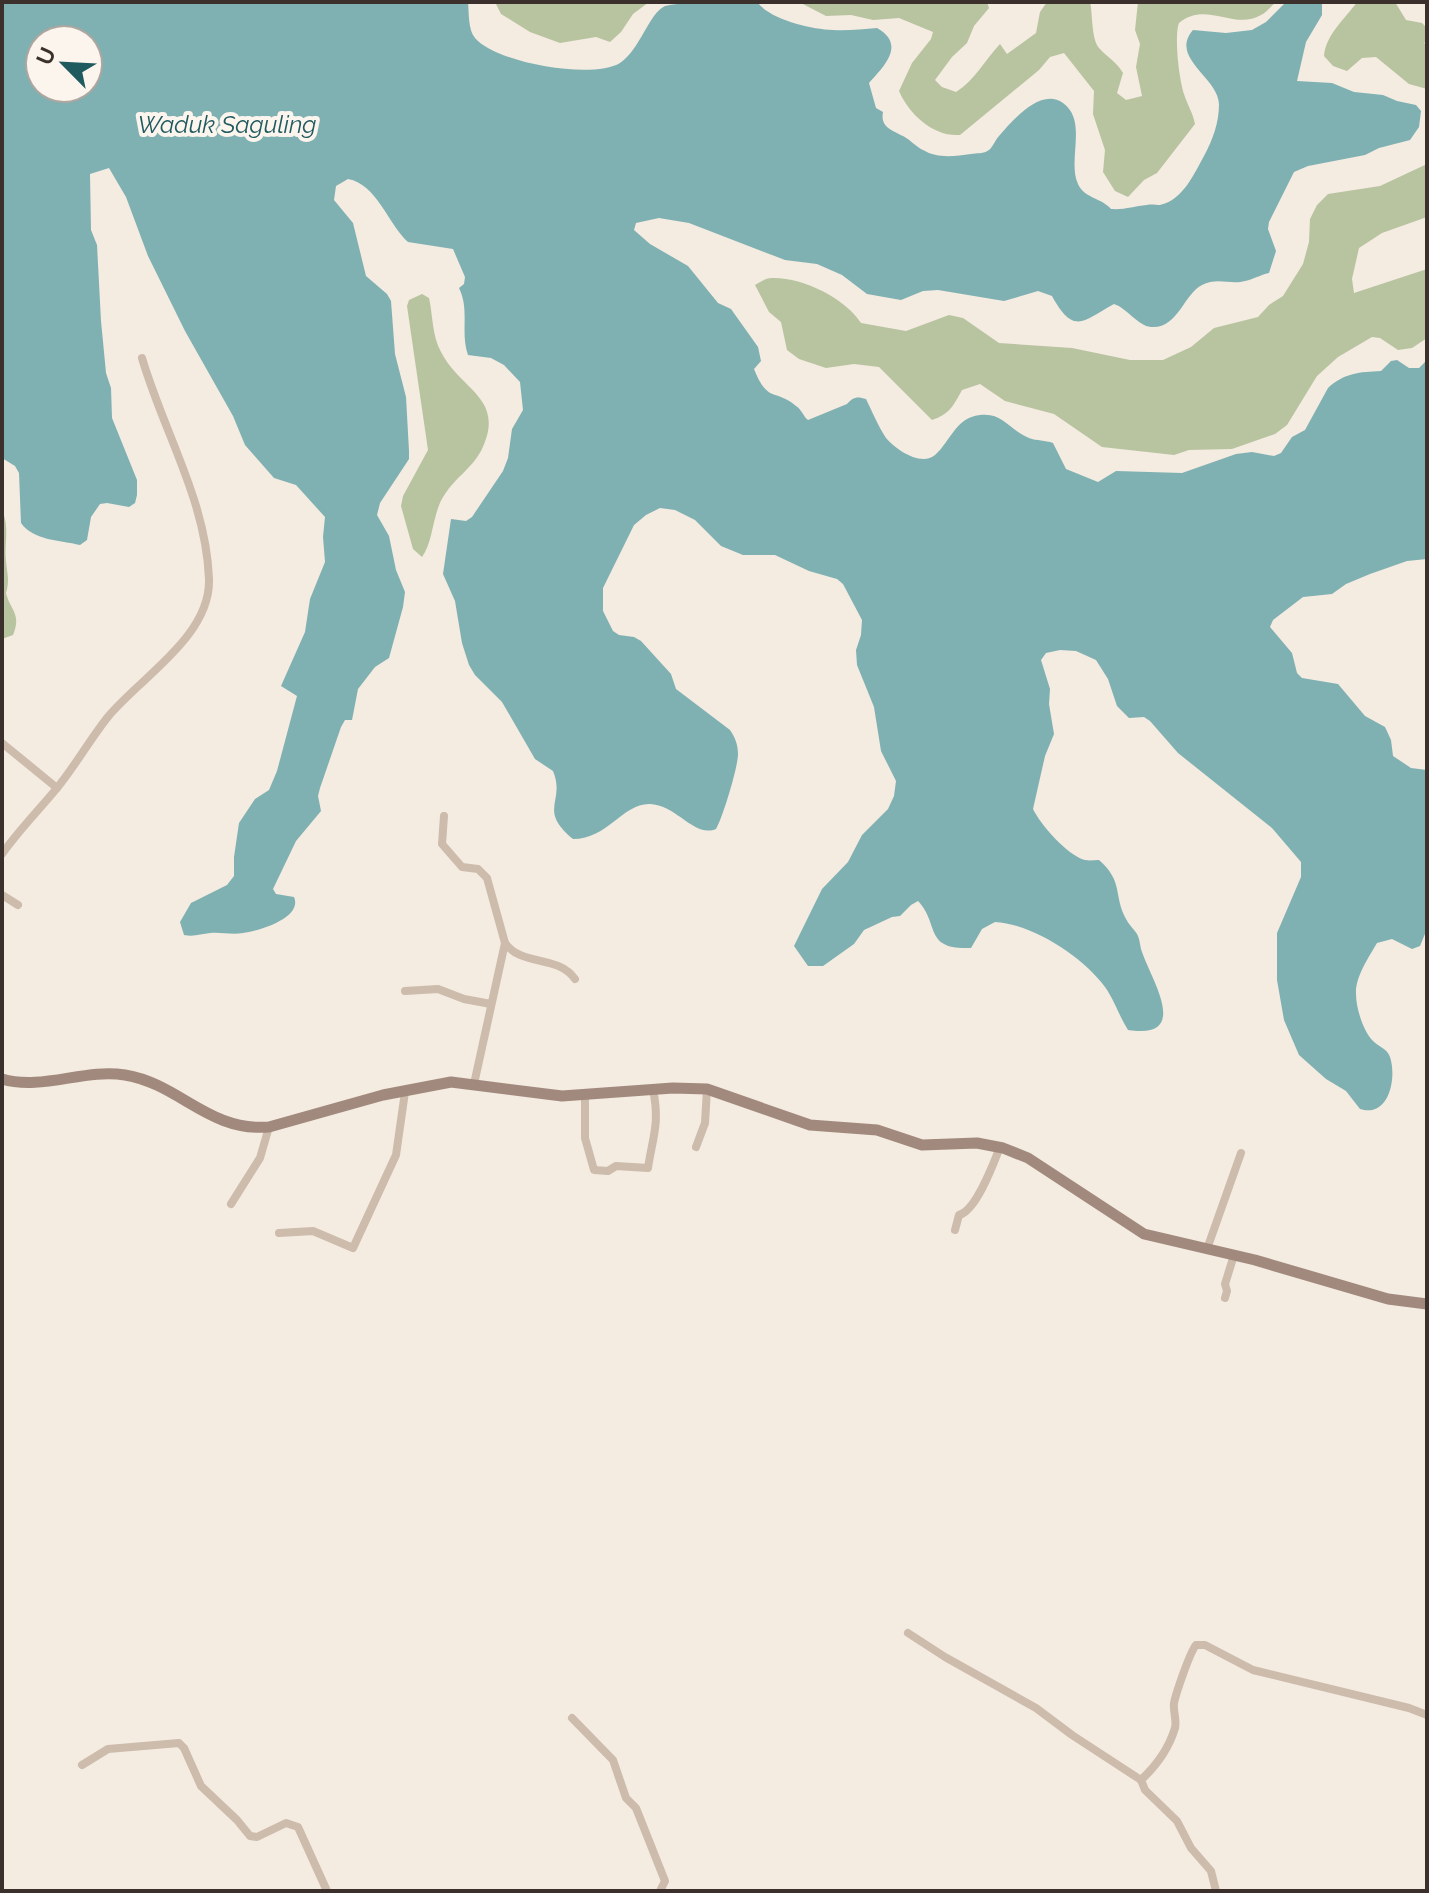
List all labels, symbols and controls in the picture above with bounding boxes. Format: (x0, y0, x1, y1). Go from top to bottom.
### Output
north arrow (24, 24, 104, 104)
text: U (30, 43, 61, 69)
water label: Waduk Saguling (137, 110, 317, 139)

